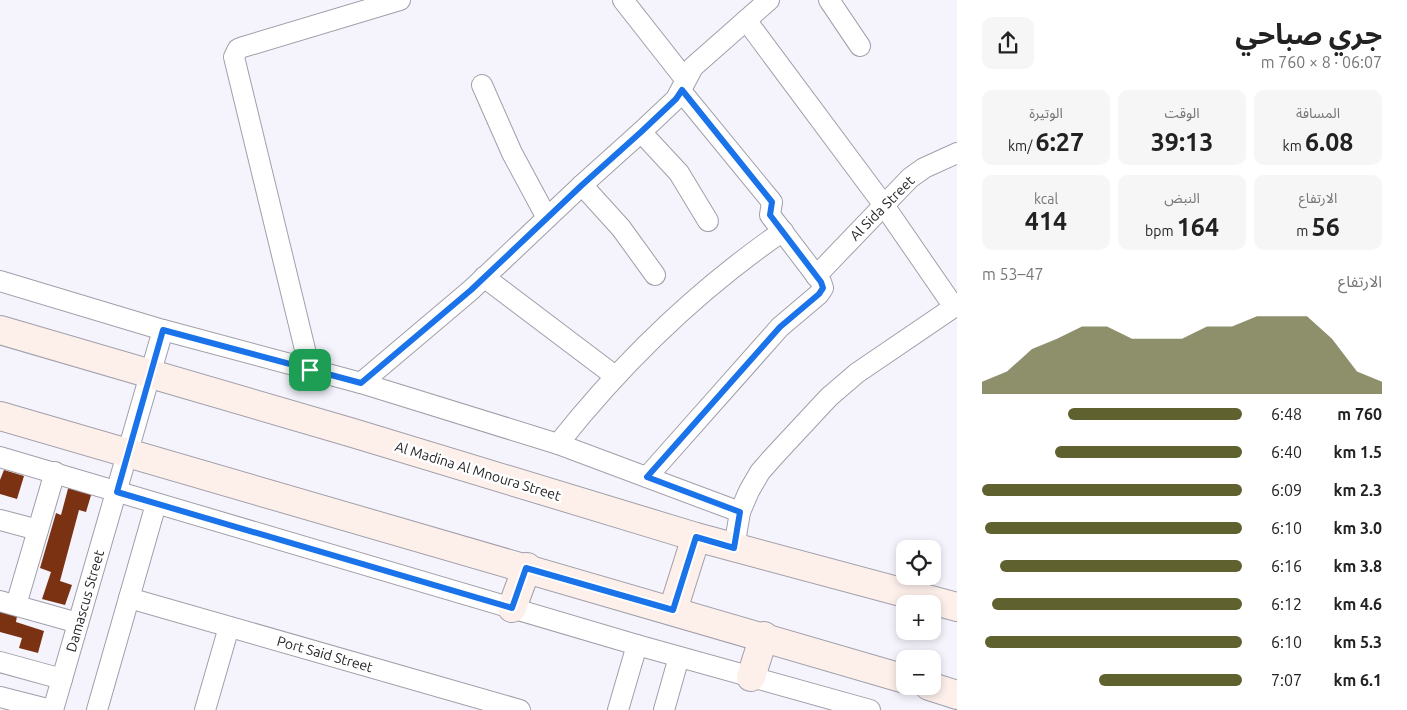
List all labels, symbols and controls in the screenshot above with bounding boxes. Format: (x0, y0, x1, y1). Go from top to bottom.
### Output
button: share (982, 17, 1034, 69)
text: جري صباحي (1235, 18, 1382, 49)
text: 06:07 · 8 × 760 m (1261, 53, 1382, 71)
text: الوتيرة (1029, 105, 1063, 121)
text: الوقت (1164, 105, 1200, 121)
text: المسافة (1296, 105, 1340, 121)
text: 6:27 (1036, 128, 1084, 156)
text: 39:13 (1151, 128, 1213, 156)
text: 6.08 (1305, 128, 1353, 156)
text: /km (1008, 138, 1036, 154)
text: km (1283, 138, 1305, 154)
street label: Al Sida Street (847, 172, 918, 243)
text: النبض (1164, 190, 1200, 206)
text: الارتفاع (1299, 190, 1337, 206)
text: kcal (1034, 191, 1058, 207)
text: 414 (1025, 207, 1067, 235)
text: 164 (1177, 213, 1219, 241)
text: 56 (1312, 213, 1340, 241)
text: bpm (1145, 223, 1177, 239)
text: m (1296, 223, 1312, 239)
text: 47–53 m (982, 265, 1044, 283)
text: الارتفاع (1338, 272, 1382, 290)
pin (289, 349, 331, 391)
icon: arrive (296, 356, 324, 384)
text: 6:48 (1271, 405, 1302, 423)
text: 760 m (1337, 405, 1382, 423)
street label: Al Madina Al Mnoura Street (393, 438, 563, 504)
text: 6:40 (1271, 443, 1302, 461)
text: 1.5 km (1333, 443, 1382, 461)
text: 6:09 (1271, 481, 1302, 499)
text: 2.3 km (1333, 481, 1382, 499)
text: 6:10 (1271, 519, 1302, 537)
text: 3.0 km (1333, 519, 1382, 537)
map controls (896, 540, 941, 695)
button: locate (896, 540, 941, 585)
street label: Damascus Street (63, 548, 107, 654)
text: 6:16 (1271, 557, 1302, 575)
text: 3.8 km (1333, 557, 1382, 575)
button: + (896, 595, 941, 640)
text: 6:12 (1271, 595, 1302, 613)
text: 4.6 km (1333, 595, 1382, 613)
street label: Port Said Street (275, 633, 375, 675)
text: 6:10 (1271, 633, 1302, 651)
text: 5.3 km (1333, 633, 1382, 651)
button: − (896, 650, 941, 695)
text: 7:07 (1271, 671, 1302, 689)
text: 6.1 km (1333, 671, 1382, 689)

